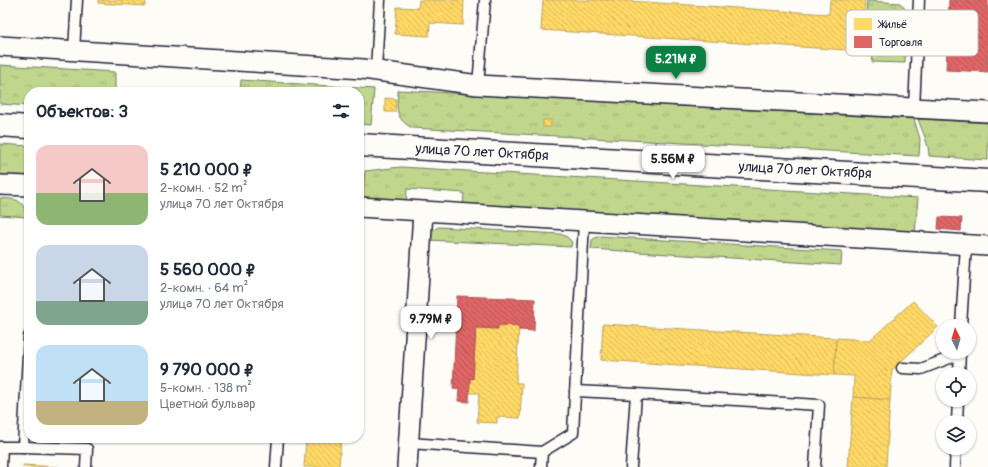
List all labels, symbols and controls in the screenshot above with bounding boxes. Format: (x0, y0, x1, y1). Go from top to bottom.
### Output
legend (846, 10, 978, 56)
text: Жильё (877, 18, 907, 31)
text: Торговля (879, 36, 922, 49)
pin: 5.21M ₽ (639, 46, 713, 80)
text: 5.21M ₽ (655, 51, 697, 67)
icon: filters (330, 100, 352, 122)
text: Объектов: 3 (36, 101, 128, 122)
street label: улица 70 лет Октября (414, 140, 549, 164)
pin: 5.56M ₽ (636, 146, 710, 180)
text: 5.56M ₽ (651, 151, 695, 167)
street label: улица 70 лет Октября (737, 158, 872, 182)
text: 5 210 000 ₽ (160, 159, 253, 180)
icon: home (68, 161, 116, 209)
text: 2-комн. · 52 m² (160, 180, 247, 196)
text: улица 70 лет Октября (160, 196, 284, 212)
text: 5 560 000 ₽ (160, 259, 256, 280)
icon: home (68, 261, 116, 309)
text: 2-комн. · 64 m² (160, 280, 248, 296)
text: улица 70 лет Октября (160, 296, 284, 312)
pin: 9.79M ₽ (394, 306, 468, 340)
text: 9.79M ₽ (409, 311, 453, 327)
north arrow (936, 319, 976, 359)
map controls (936, 319, 976, 455)
text: 9 790 000 ₽ (160, 359, 254, 380)
icon: home (68, 361, 116, 409)
button: locate (936, 367, 976, 407)
text: 5-комн. · 138 m² (160, 380, 252, 396)
text: Цветной бульвар (160, 396, 256, 412)
button: layers (936, 415, 976, 455)

